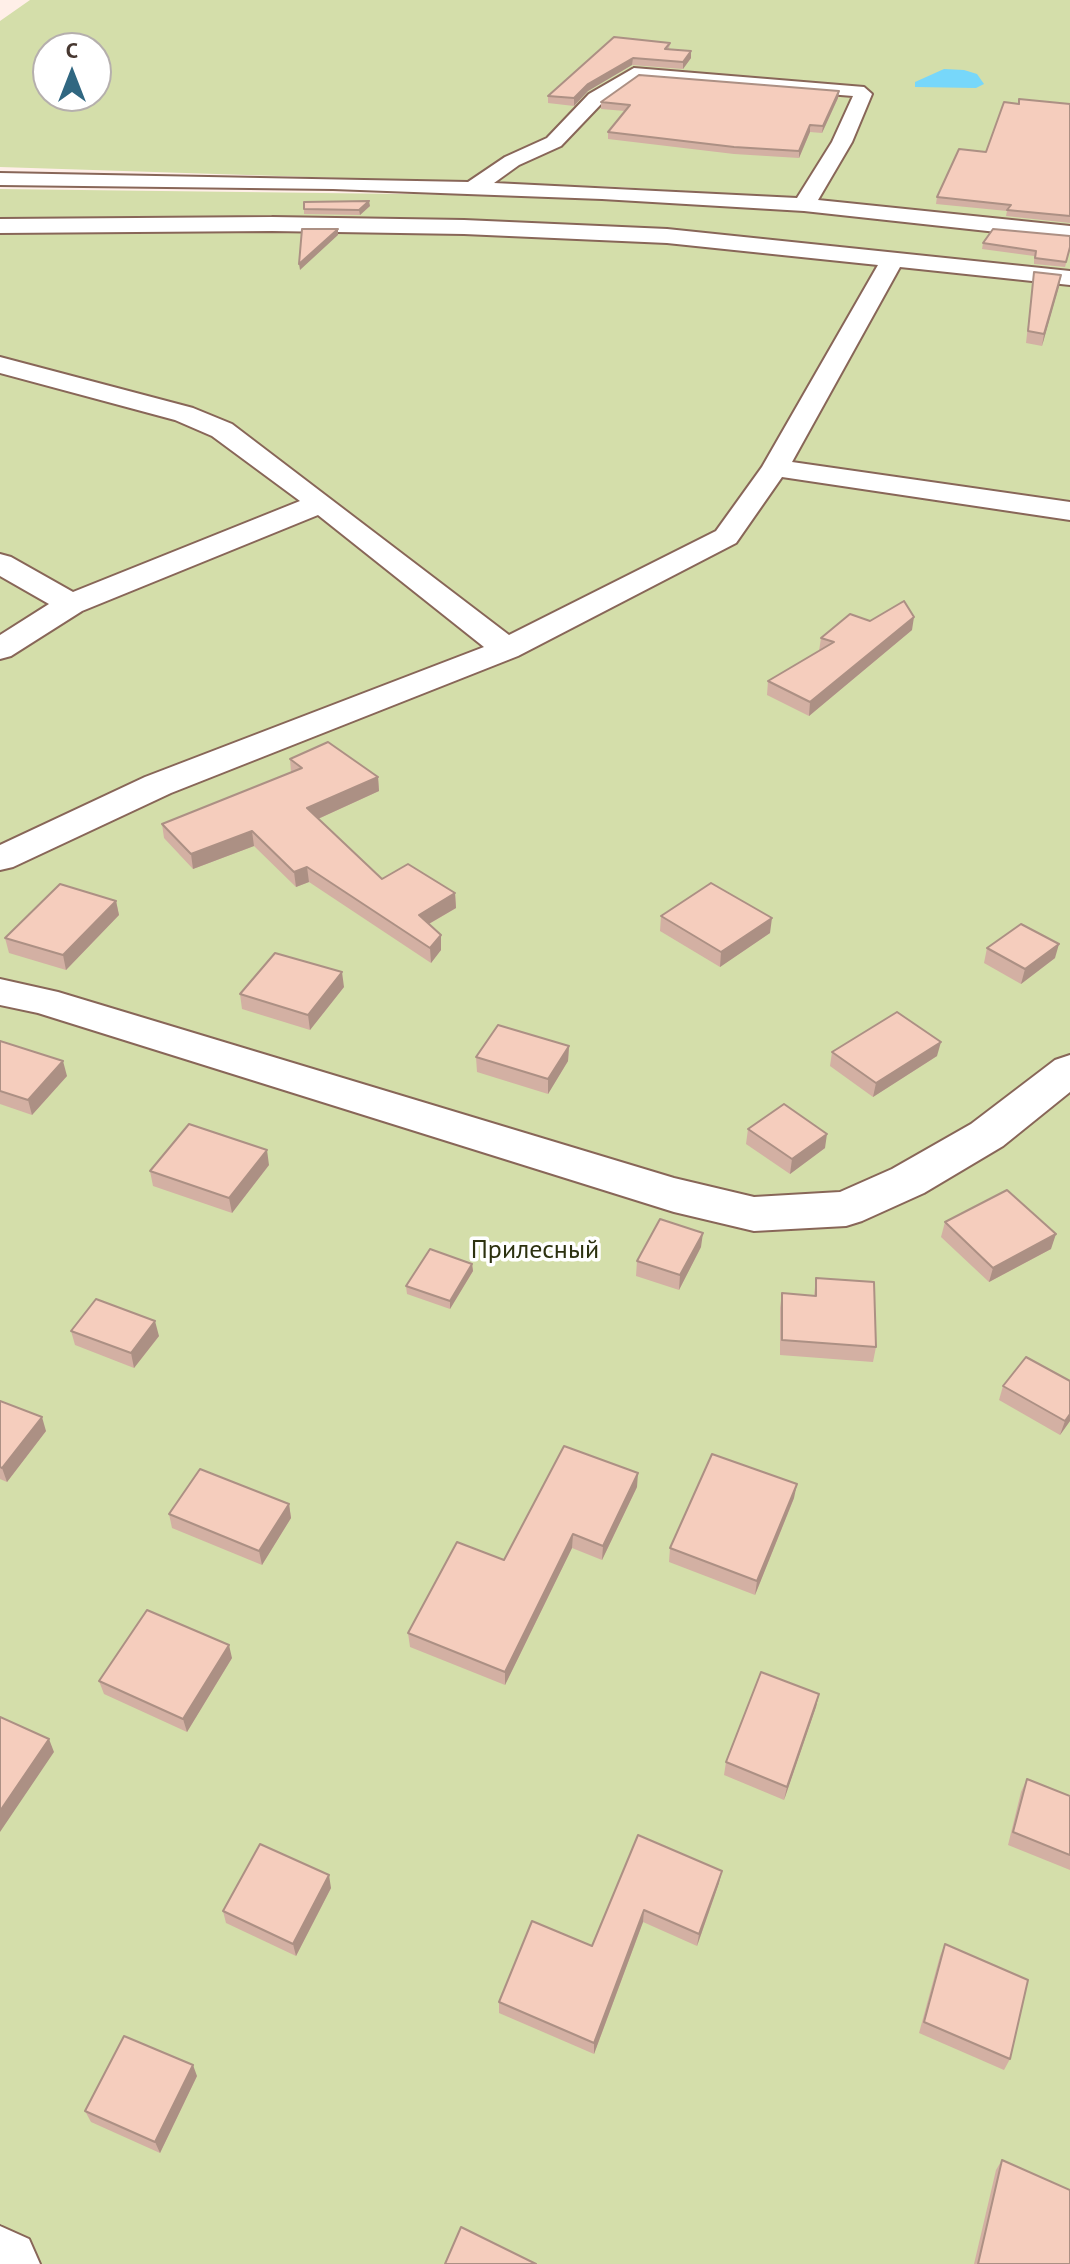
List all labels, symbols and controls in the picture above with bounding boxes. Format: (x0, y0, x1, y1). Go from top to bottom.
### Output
north arrow (32, 32, 112, 112)
text: С (66, 36, 78, 64)
park label: Прилесный (471, 1235, 599, 1267)

